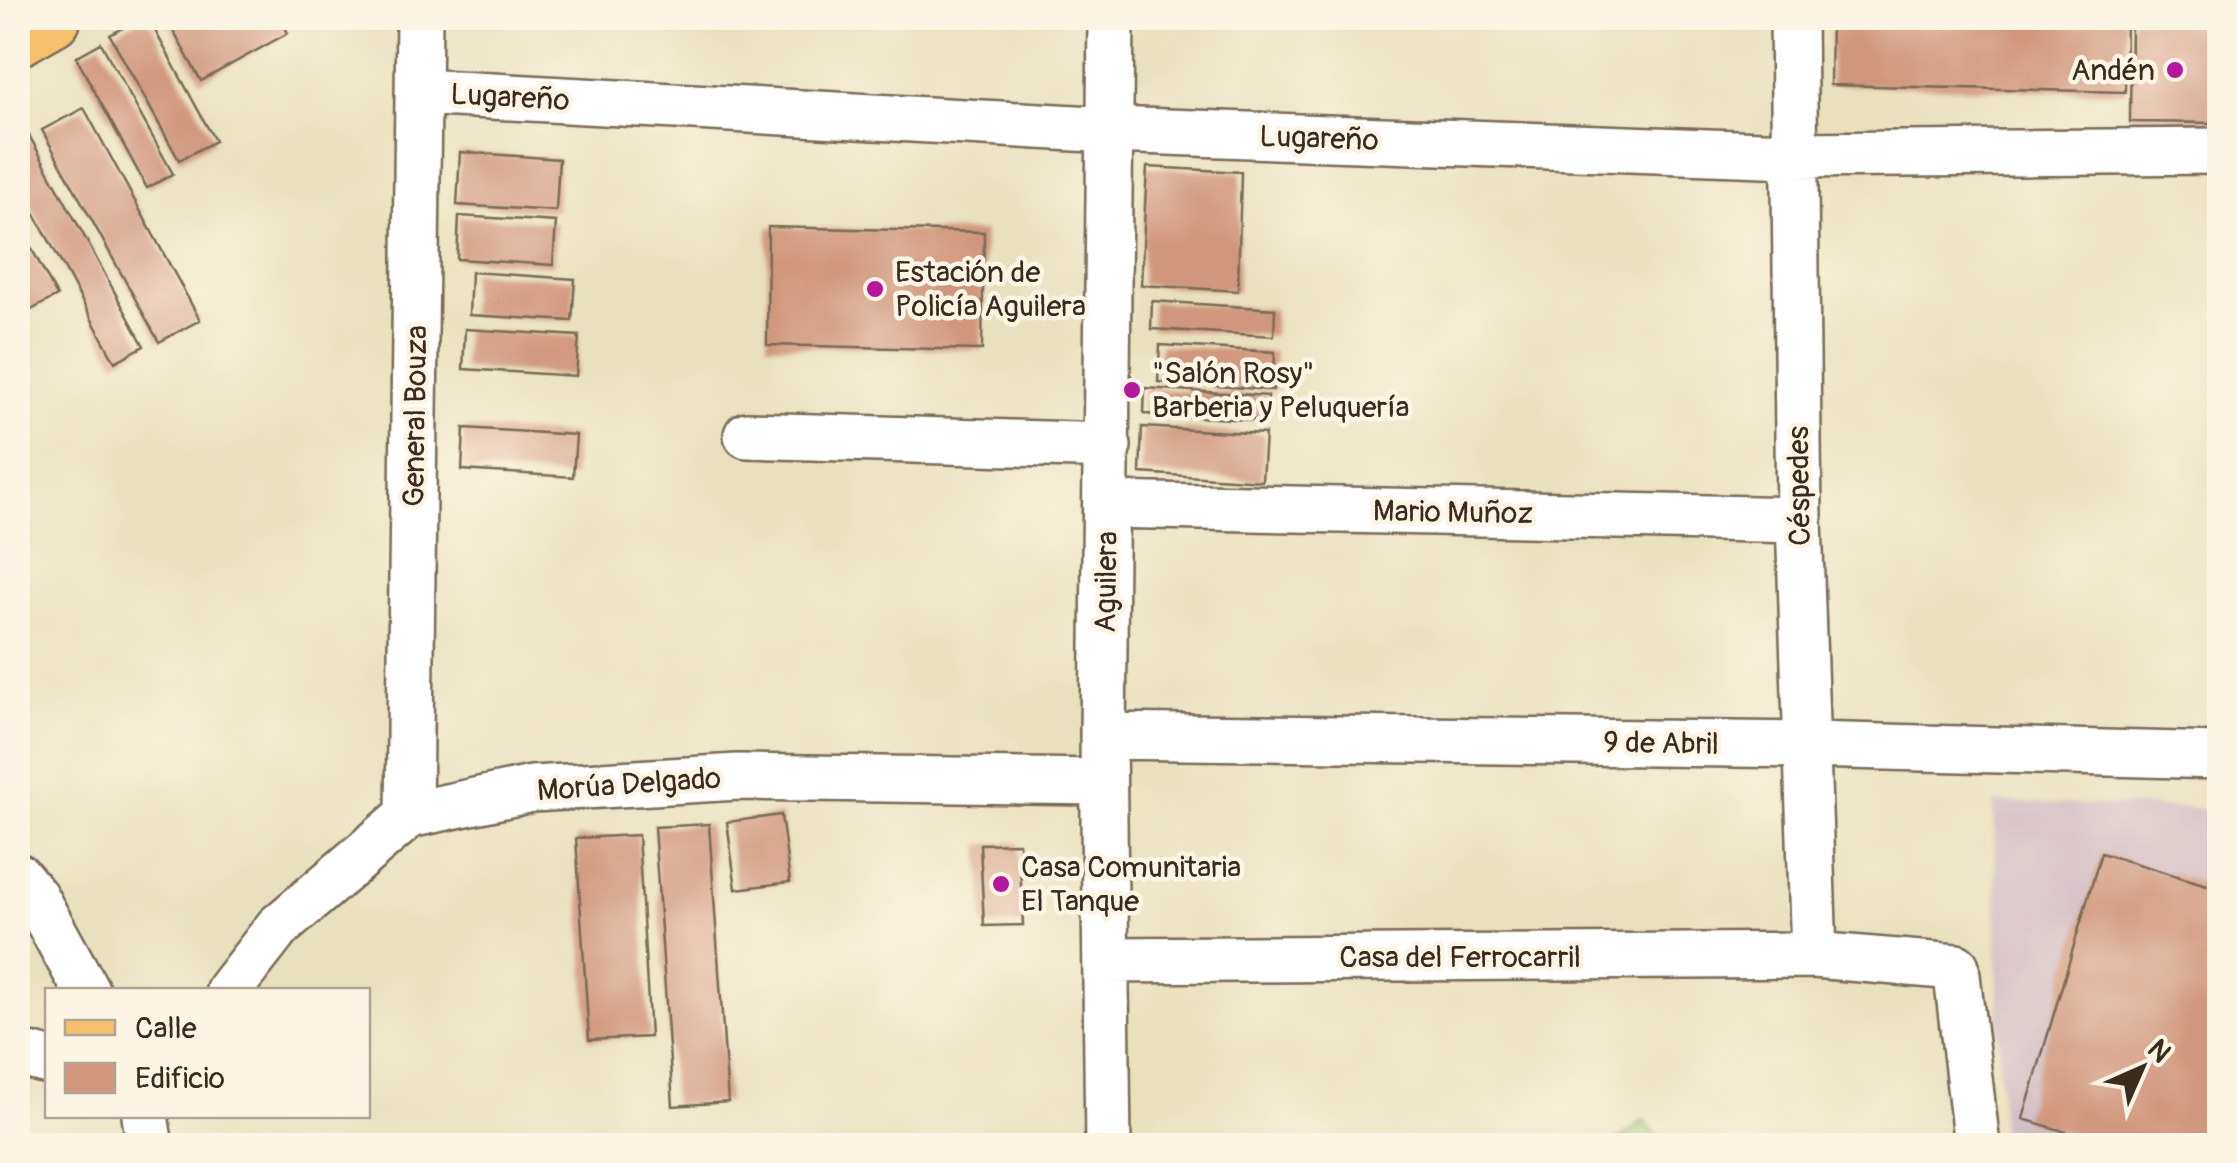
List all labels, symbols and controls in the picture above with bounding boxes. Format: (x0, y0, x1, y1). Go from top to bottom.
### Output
place label: Andén (2071, 52, 2155, 89)
marker: Andén (2164, 59, 2186, 81)
street label: Lugareño (449, 76, 571, 119)
street label: Lugareño (1259, 118, 1379, 159)
place label: Estación de Policía Aguilera (895, 254, 1086, 325)
marker: Estación de Policía Aguilera (864, 278, 886, 300)
street label: General Bouza (395, 325, 436, 507)
place label: "Salón Rosy" Barberia y Peluquería (1152, 355, 1410, 426)
marker: "Salón Rosy" Barberia y Peluquería (1121, 379, 1143, 401)
street label: Céspedes (1780, 426, 1819, 546)
street label: Mario Muñoz (1373, 493, 1533, 532)
street label: Aguilera (1087, 531, 1126, 633)
street label: 9 de Abril (1603, 724, 1719, 763)
street label: Morúa Delgado (536, 760, 722, 809)
place label: Casa Comunitaria El Tanque (1021, 849, 1241, 920)
marker: Casa Comunitaria El Tanque (990, 873, 1012, 895)
street label: Casa del Ferrocarril (1339, 939, 1581, 976)
legend (45, 988, 370, 1118)
text: Calle (135, 1010, 197, 1047)
north arrow (2092, 1018, 2192, 1118)
text: N (2140, 1032, 2178, 1070)
text: Edificio (135, 1060, 225, 1097)

